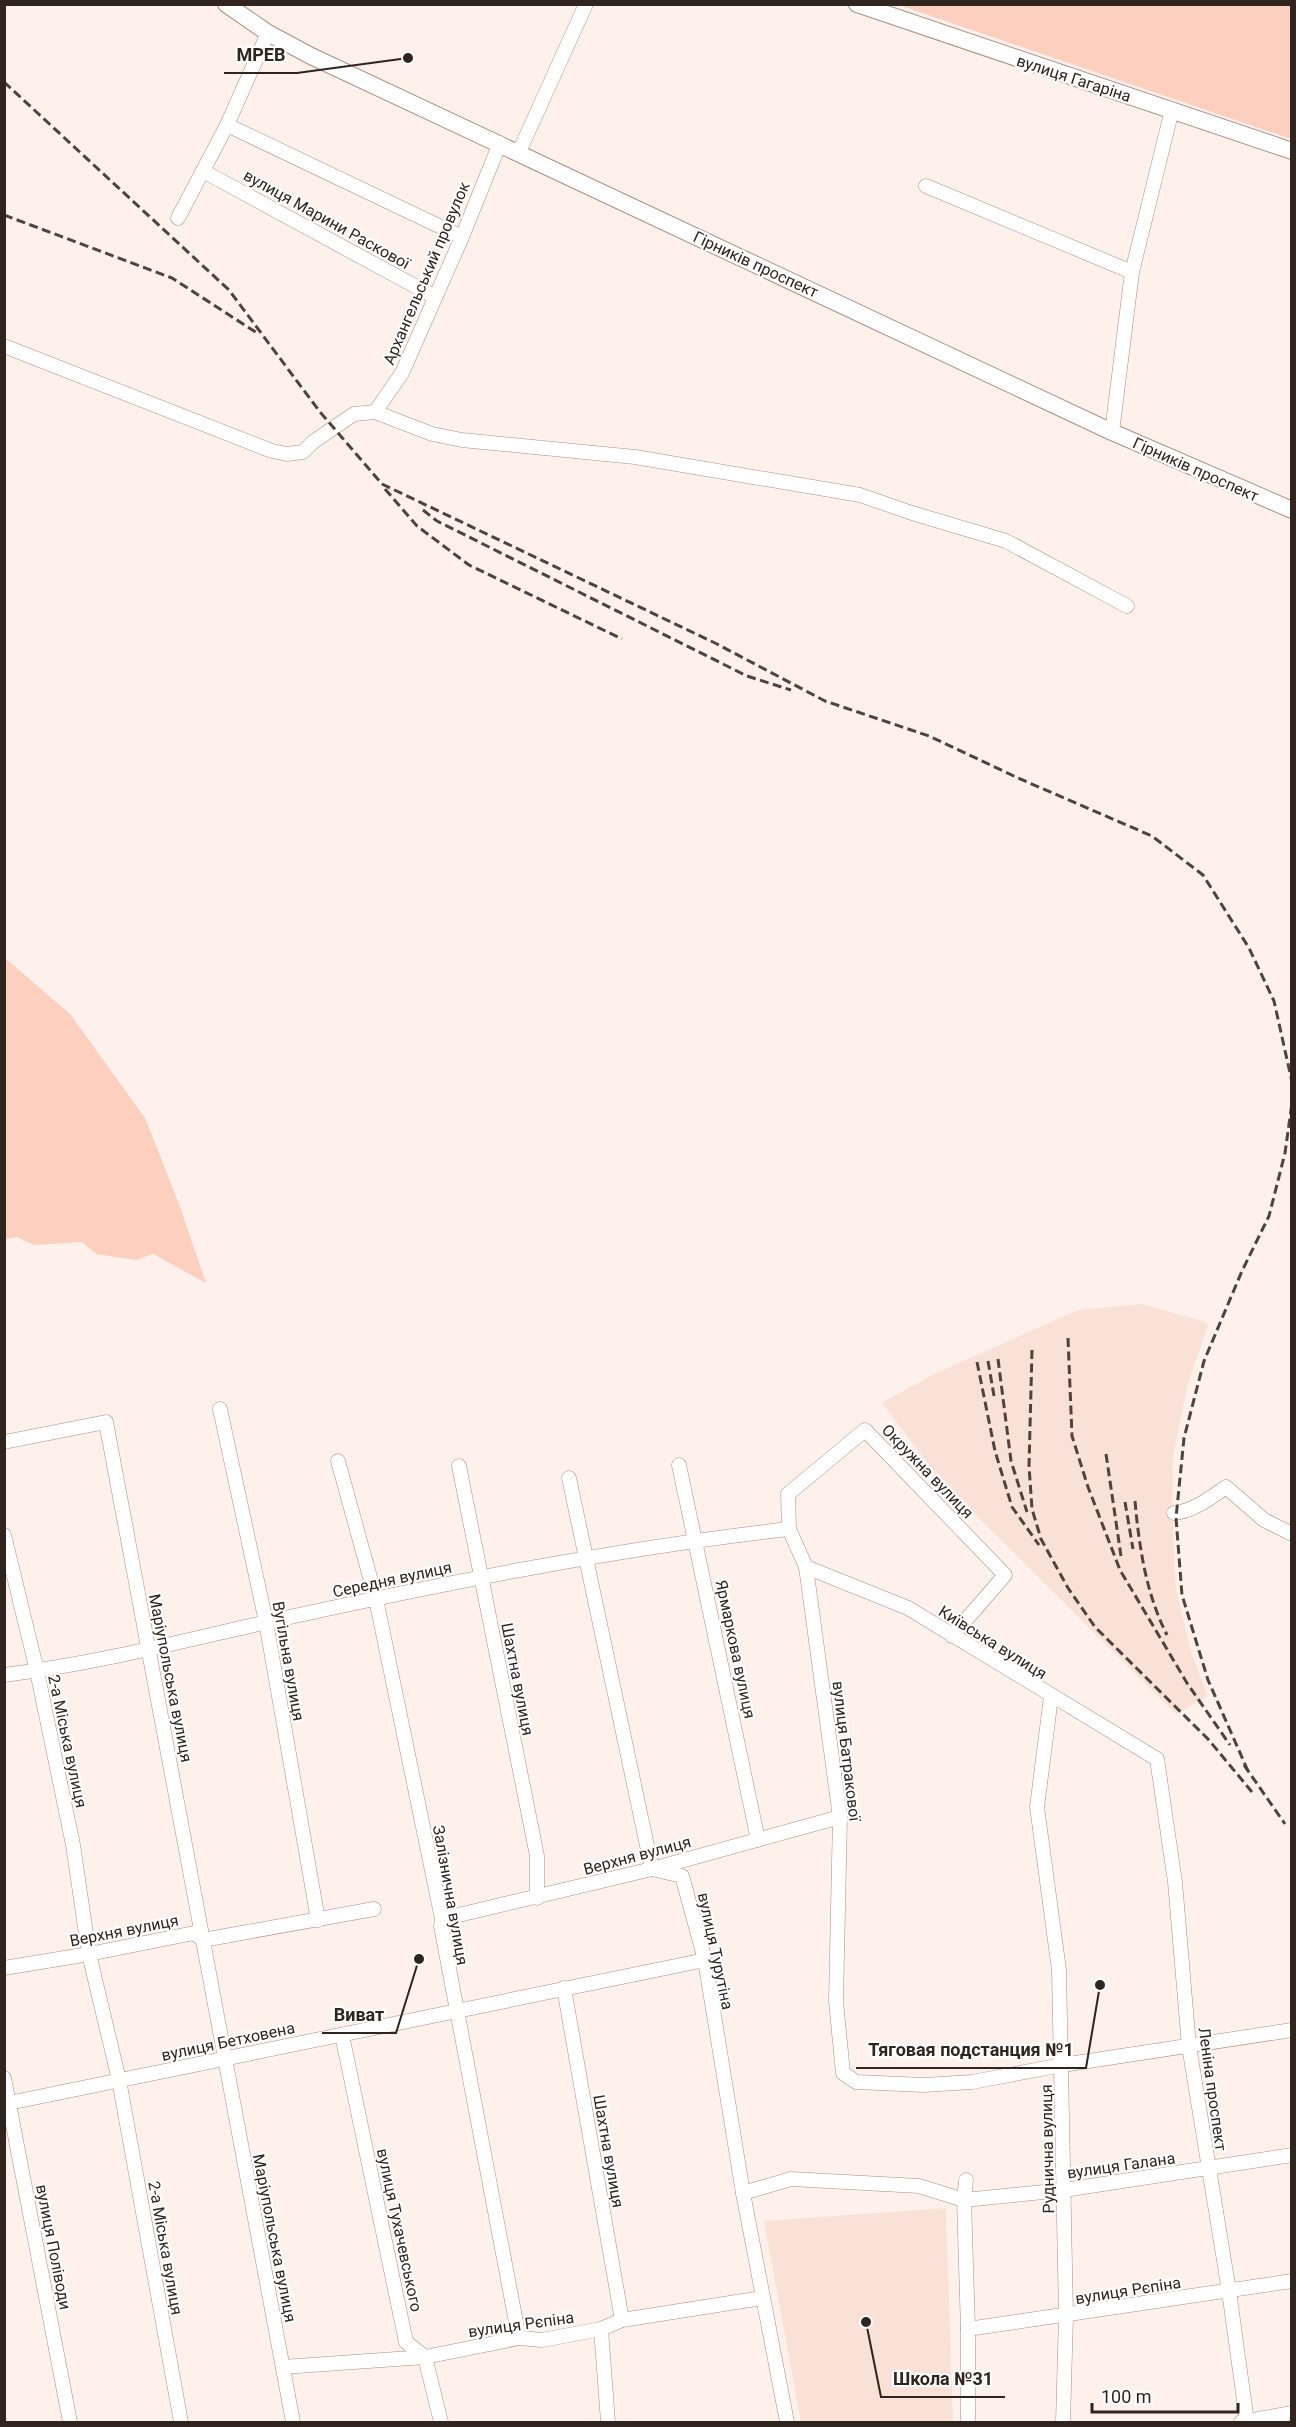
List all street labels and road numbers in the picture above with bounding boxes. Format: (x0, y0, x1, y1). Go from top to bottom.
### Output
street label: вулиця Гагаріна (1014, 51, 1134, 106)
street label: вулиця Марини Раскової (240, 166, 414, 274)
street label: Архангельський провулок (379, 178, 474, 368)
street label: Гірників проспект (690, 227, 822, 302)
street label: Гірників проспект (1130, 433, 1262, 506)
street label: Окружна вулиця (878, 1420, 977, 1522)
street label: Середня вулиця (331, 1558, 453, 1601)
street label: Ярмаркова вулиця (712, 1578, 759, 1720)
street label: Маріупольська вулиця (145, 1592, 196, 1764)
street label: Вугільна вулиця (269, 1600, 308, 1722)
street label: Київська вулиця (935, 1602, 1050, 1683)
street label: Шахтна вулиця (497, 1621, 538, 1737)
street label: 2-а Міська вулиця (44, 1673, 91, 1809)
street label: вулиця Батракової (828, 1680, 865, 1823)
street label: Залізнична вулиця (429, 1824, 472, 1967)
street label: Верхня вулиця (581, 1832, 693, 1879)
street label: вулиця Турутіна (694, 1891, 737, 2011)
street label: Верхня вулиця (68, 1911, 180, 1950)
street label: вулиця Бетховена (160, 2018, 296, 2065)
street label: Леніна проспект (1194, 2026, 1231, 2152)
street label: Руднична вулиця (1037, 2084, 1058, 2214)
street label: Шахтна вулиця (589, 2093, 628, 2209)
street label: вулиця Тухачевського (373, 2147, 426, 2314)
street label: вулиця Галана (1066, 2149, 1176, 2182)
street label: Маріупольська вулиця (249, 2152, 300, 2324)
street label: 2-а Міська вулиця (144, 2180, 187, 2316)
street label: вулиця Поліводи (32, 2183, 75, 2311)
street label: вулиця Рєпіна (1074, 2273, 1182, 2308)
street label: вулиця Рєпіна (467, 2308, 575, 2341)

